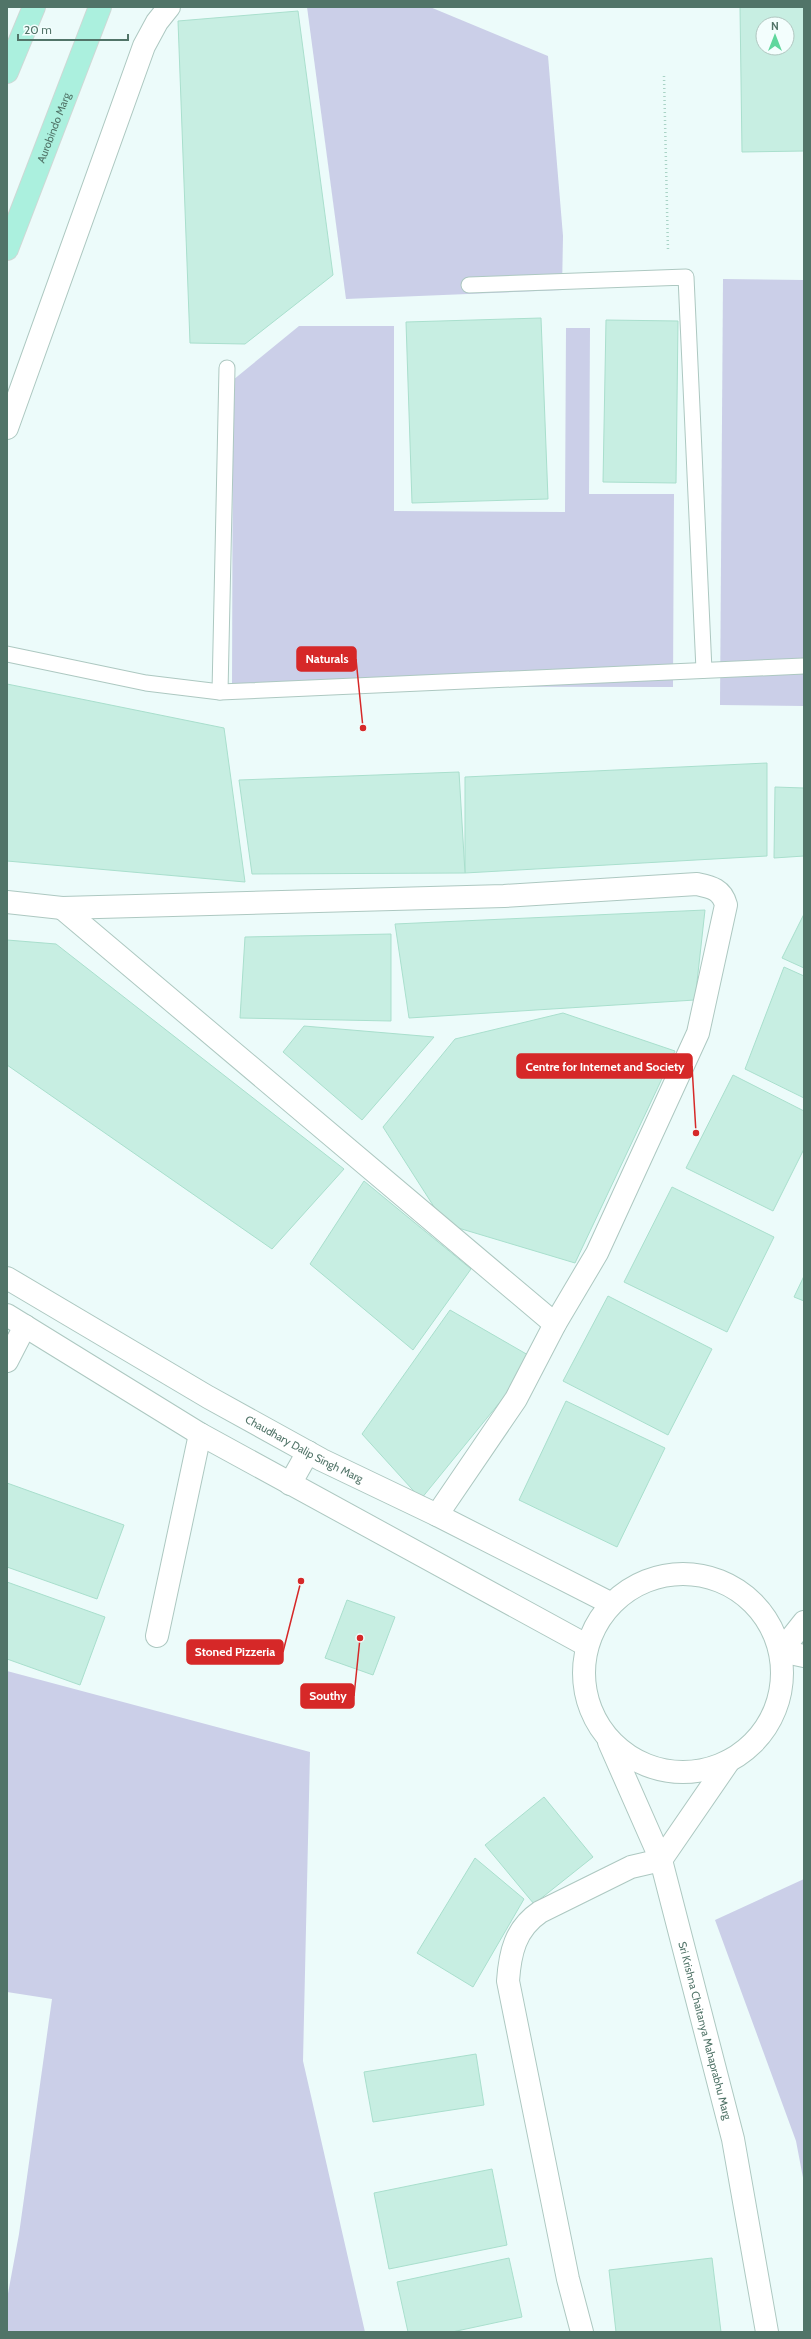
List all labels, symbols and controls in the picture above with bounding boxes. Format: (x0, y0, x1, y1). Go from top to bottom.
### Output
scale bar (18, 16, 128, 42)
north arrow (755, 16, 795, 56)
text: N (771, 19, 779, 33)
text: 20 m (24, 22, 52, 37)
street label: Aurobindo Marg (34, 90, 74, 165)
callout: Naturals (297, 647, 356, 671)
text: Naturals (305, 651, 349, 666)
callout: Centre for Internet and Society (517, 1054, 692, 1078)
text: Centre for Internet and Society (525, 1059, 685, 1074)
street label: Chaudhary Dalip Singh Marg (243, 1412, 366, 1486)
callout: Stoned Pizzeria (187, 1640, 283, 1664)
text: Stoned Pizzeria (195, 1644, 275, 1659)
callout: Southy (301, 1684, 354, 1708)
text: Southy (309, 1688, 347, 1703)
street label: Sri Krishna Chaitanya Mahaprabhu Marg (675, 1940, 735, 2122)

